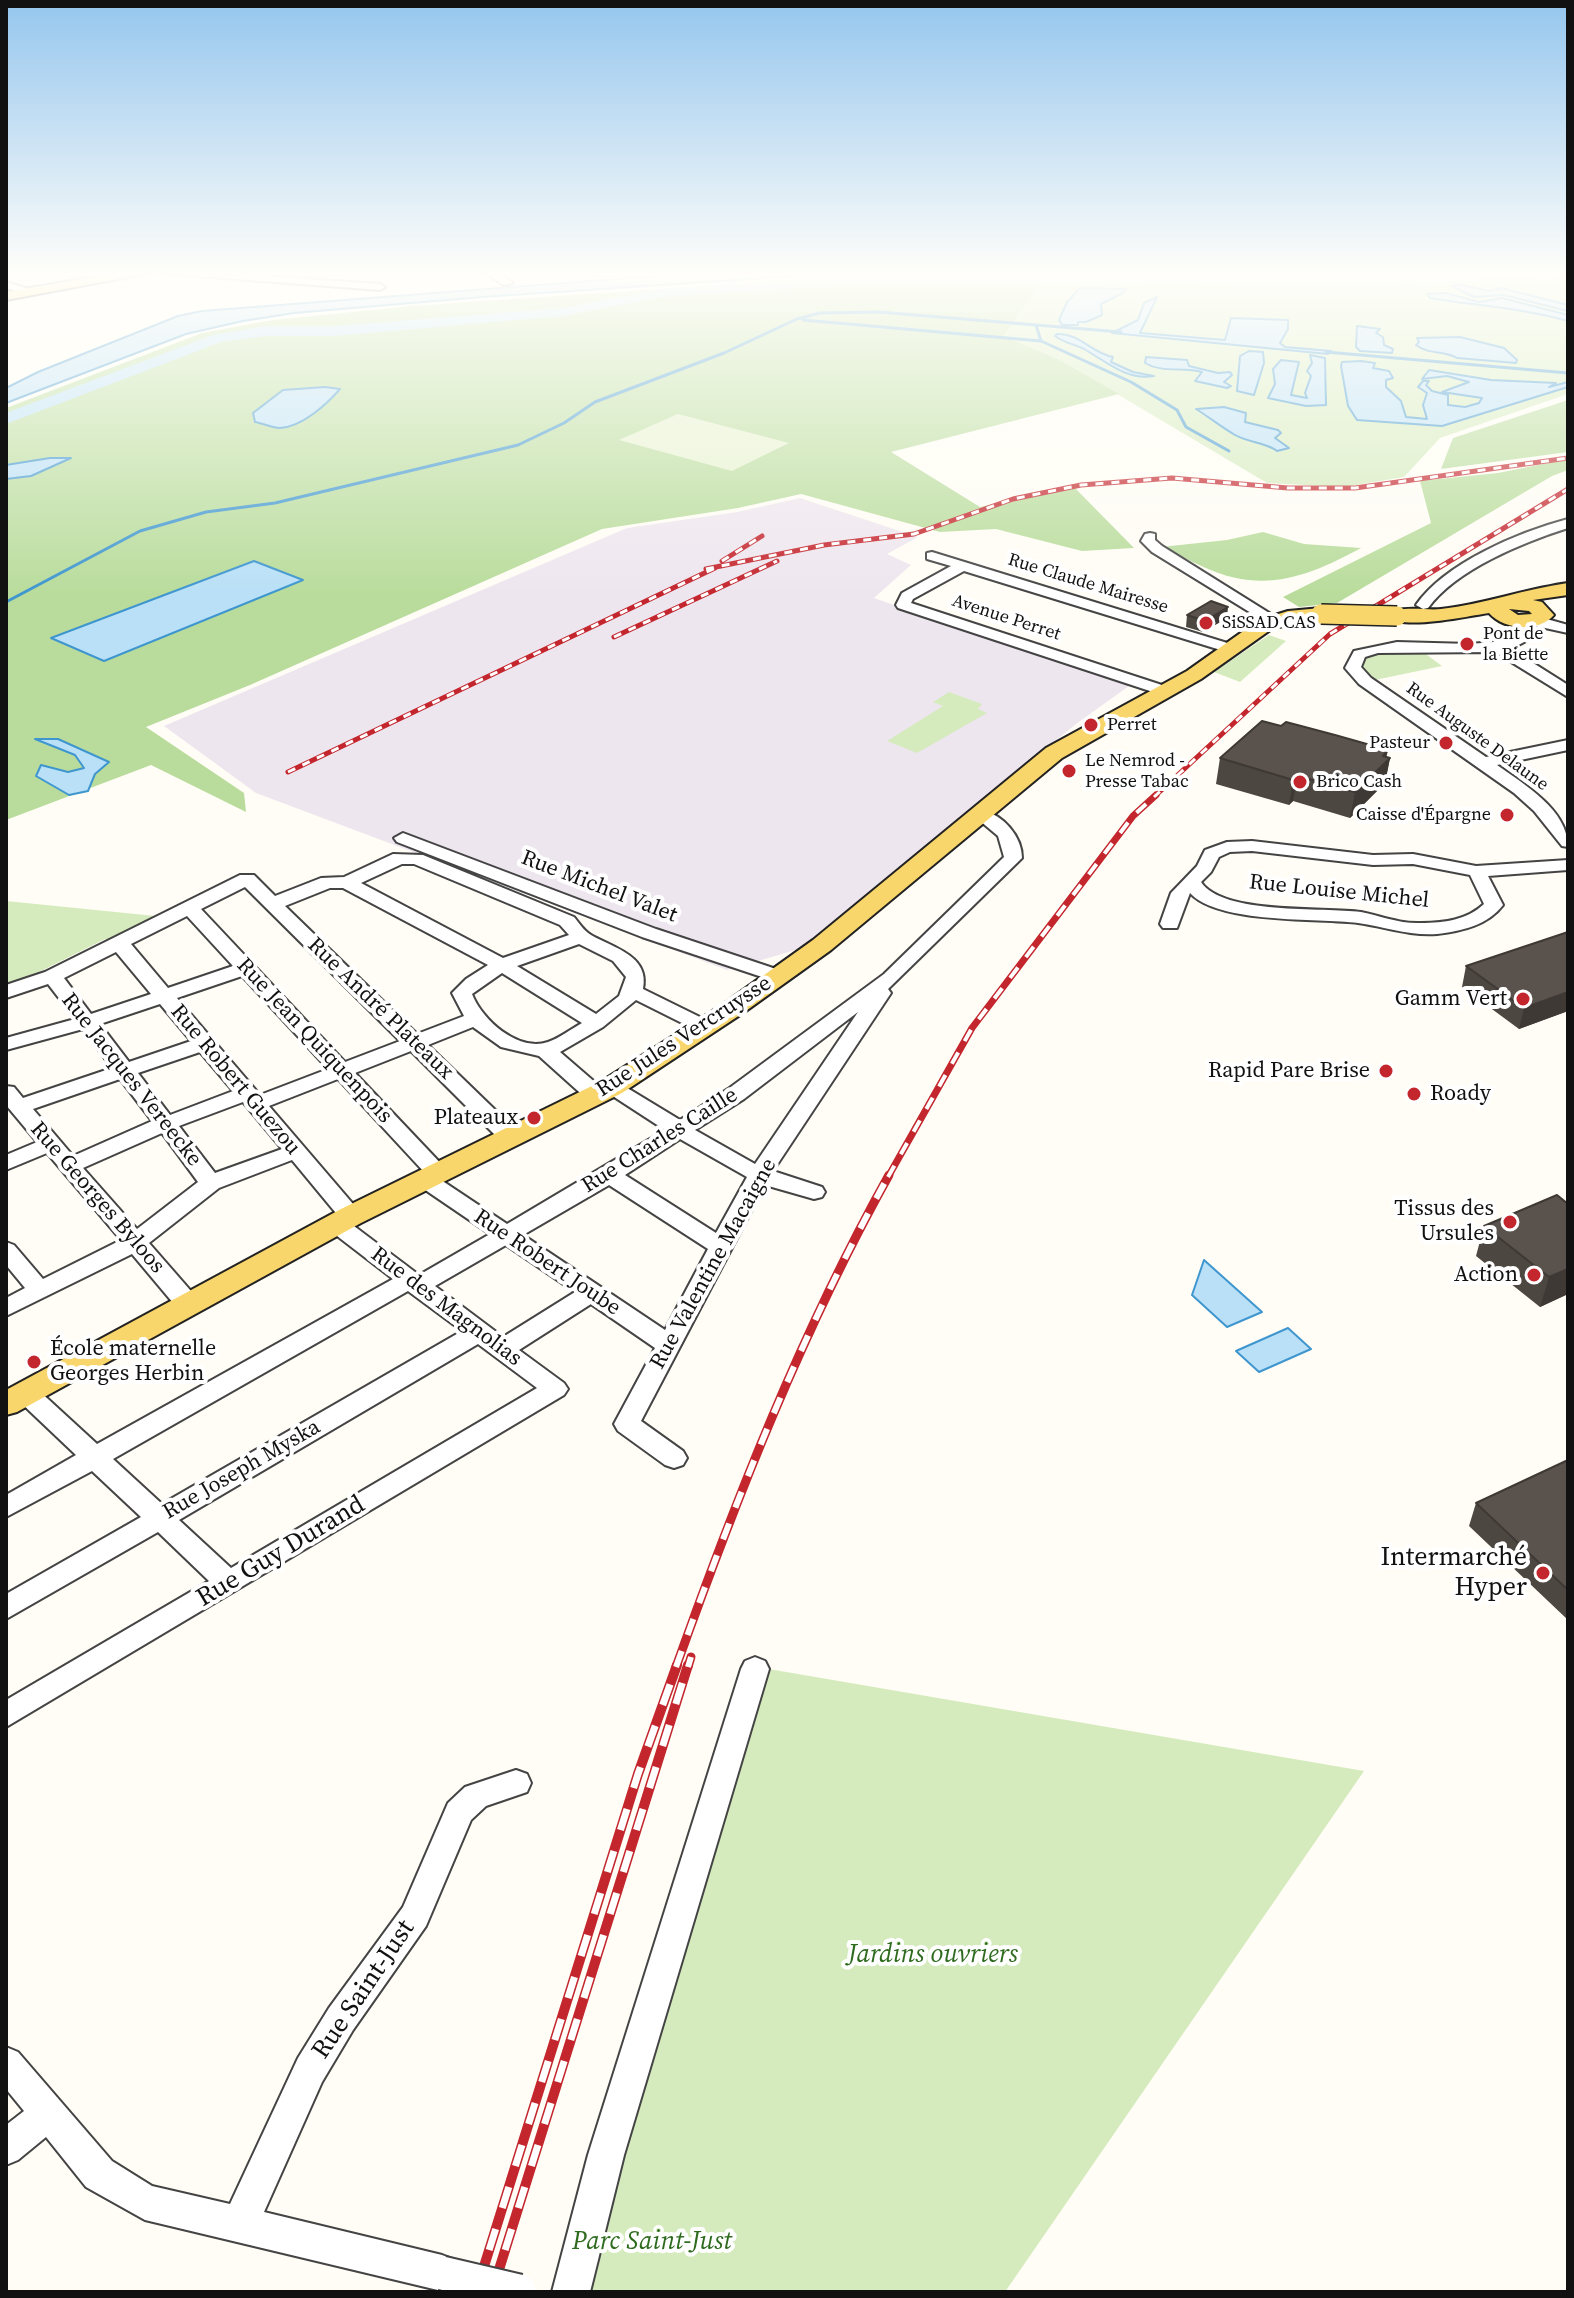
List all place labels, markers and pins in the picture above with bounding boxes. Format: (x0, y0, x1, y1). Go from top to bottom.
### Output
place label: SiSSAD CAS (1222, 612, 1316, 634)
marker: SiSSAD CAS (1197, 614, 1215, 632)
place label: Pont de la Biette (1483, 623, 1548, 666)
marker: Pont de la Biette (1458, 635, 1476, 653)
place label: Perret (1107, 714, 1156, 736)
marker: Perret (1082, 716, 1100, 734)
place label: Pasteur (1369, 732, 1430, 754)
marker: Pasteur (1437, 734, 1455, 752)
place label: Le Nemrod - Presse Tabac (1085, 750, 1189, 792)
marker: Le Nemrod - Presse Tabac (1060, 762, 1078, 780)
place label: Brico Cash (1316, 771, 1402, 793)
marker: Brico Cash (1291, 773, 1309, 791)
place label: Caisse d'Épargne (1356, 804, 1491, 826)
marker: Caisse d'Épargne (1498, 806, 1516, 824)
place label: Gamm Vert (1395, 986, 1507, 1012)
marker: Gamm Vert (1514, 990, 1532, 1008)
place label: Rapid Pare Brise (1208, 1058, 1370, 1084)
marker: Rapid Pare Brise (1377, 1062, 1395, 1080)
place label: Roady (1430, 1081, 1491, 1107)
marker: Roady (1405, 1085, 1423, 1103)
place label: Plateaux (434, 1105, 518, 1131)
marker: Plateaux (525, 1109, 543, 1127)
place label: Tissus des Ursules (1394, 1196, 1494, 1248)
marker: Tissus des Ursules (1501, 1213, 1519, 1231)
place label: Action (1454, 1262, 1518, 1288)
marker: Action (1525, 1266, 1543, 1284)
place label: École maternelle Georges Herbin (50, 1336, 216, 1388)
marker: École maternelle Georges Herbin (25, 1353, 43, 1371)
place label: Intermarché Hyper (1380, 1542, 1527, 1604)
marker: Intermarché Hyper (1534, 1564, 1552, 1582)

